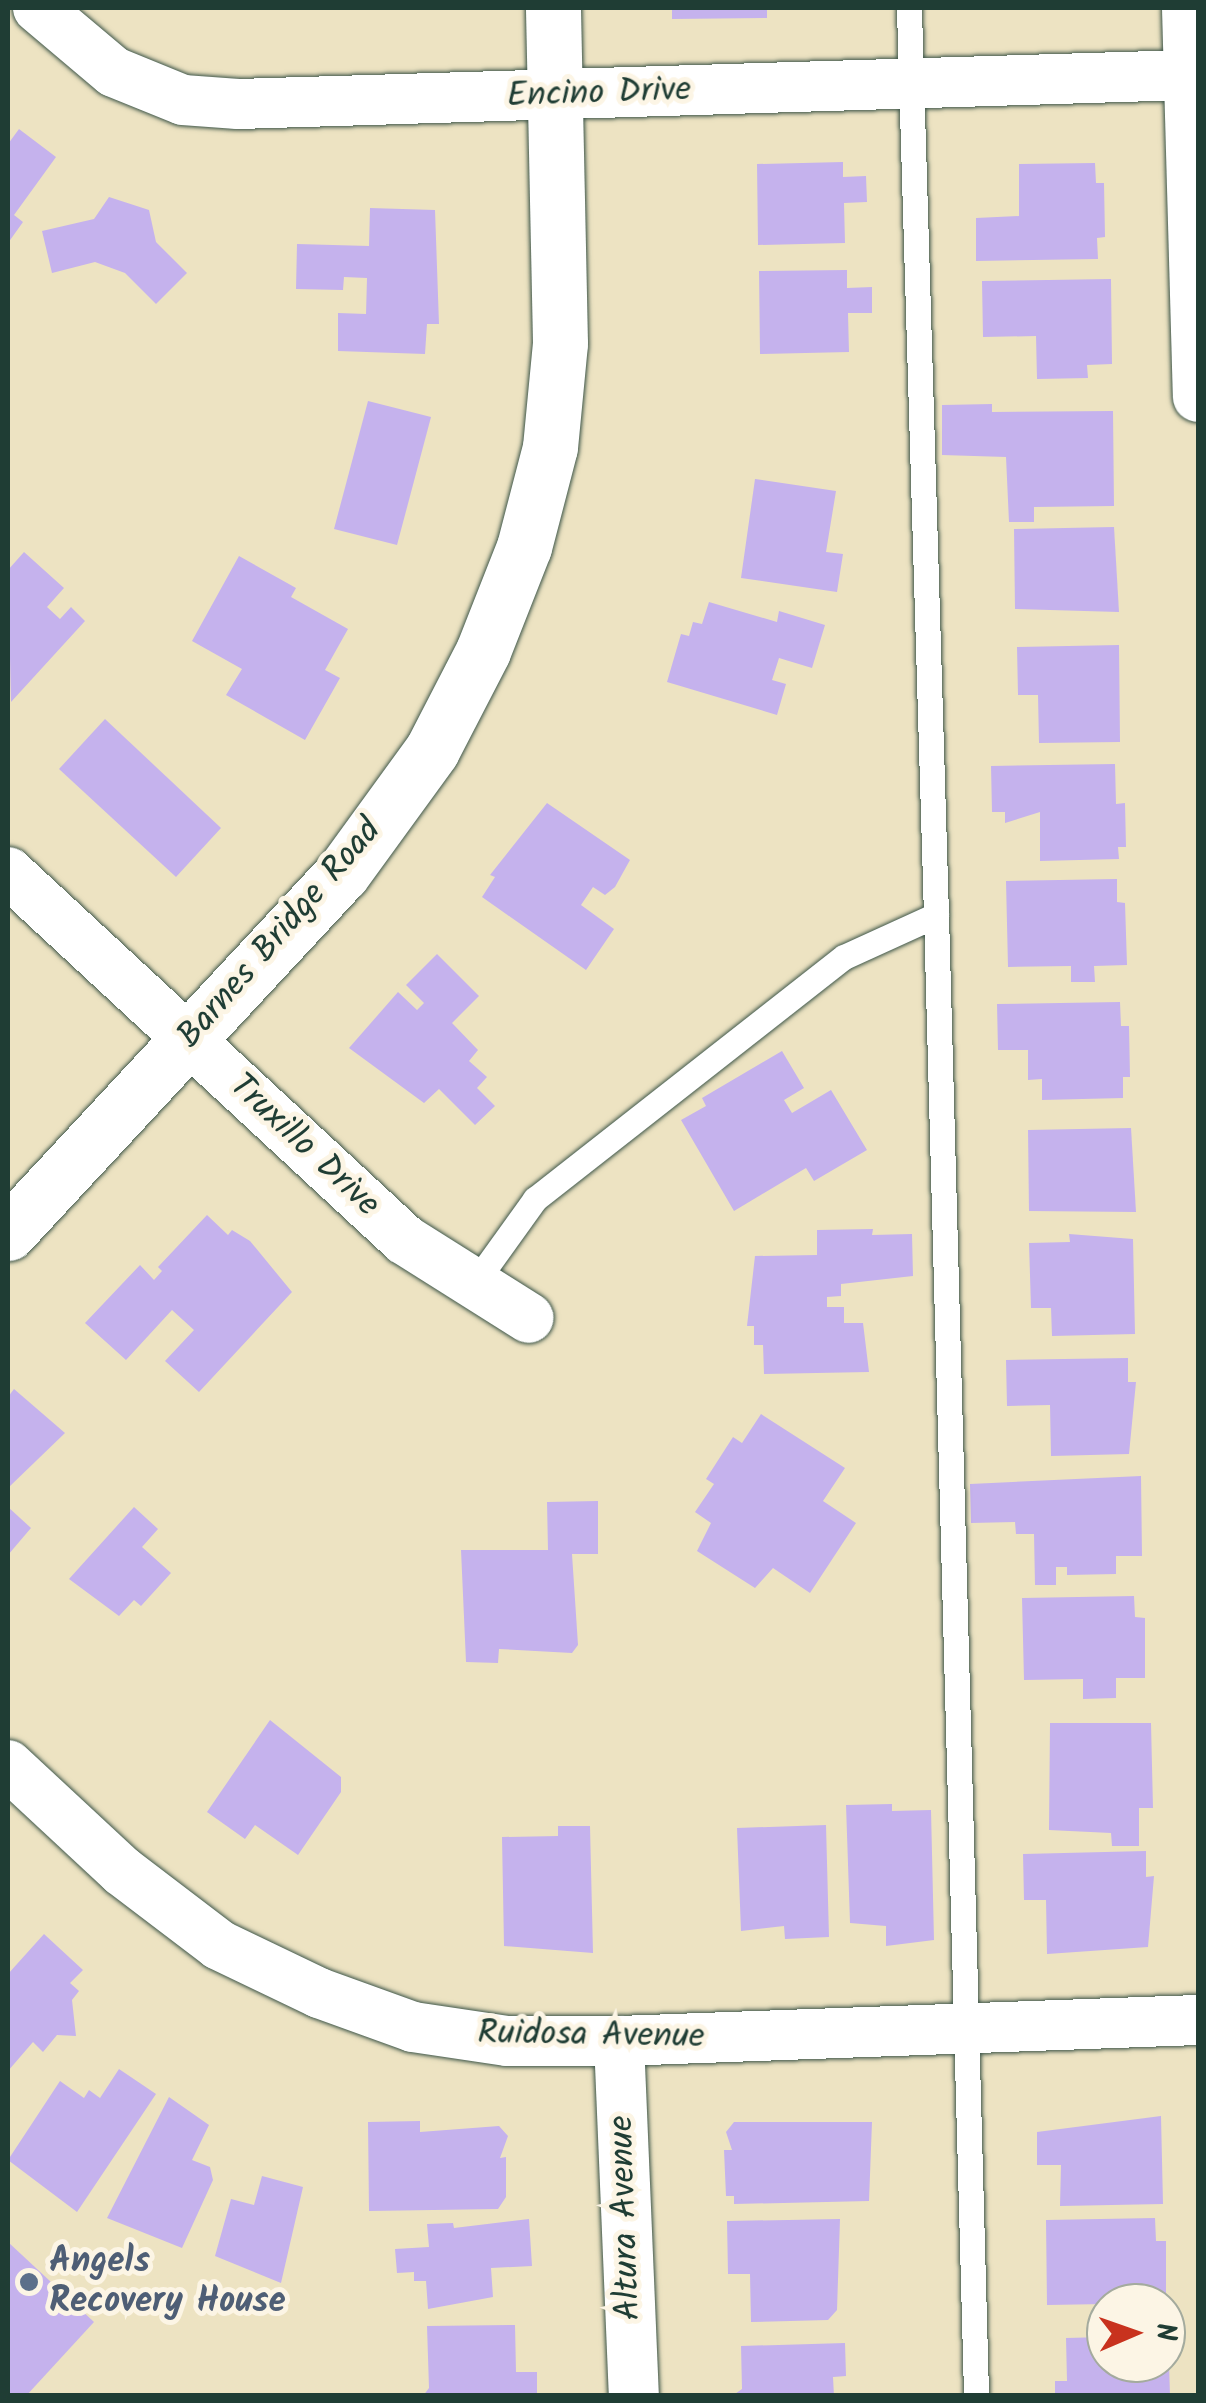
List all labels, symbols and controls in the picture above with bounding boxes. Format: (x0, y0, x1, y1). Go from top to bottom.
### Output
street label: Encino Drive (506, 70, 692, 118)
street label: Barnes Bridge Road (169, 811, 391, 1057)
street label: Truxillo Drive (220, 1066, 388, 1226)
street label: Ruidosa Avenue (477, 2013, 705, 2059)
street label: Altura Avenue (601, 2115, 651, 2321)
place label: Angels Recovery House (49, 2241, 286, 2323)
marker: Angels Recovery House (18, 2271, 40, 2293)
north arrow (1086, 2283, 1186, 2383)
text: N (1142, 2322, 1187, 2342)

